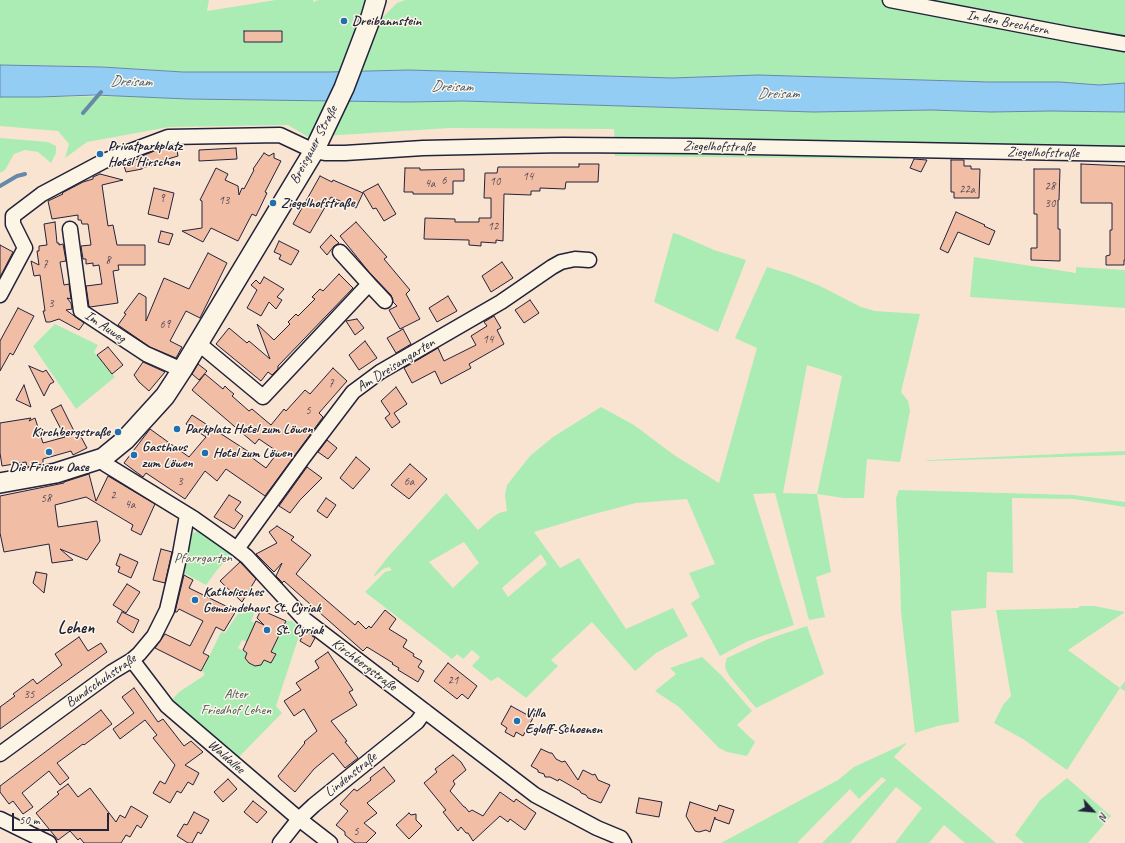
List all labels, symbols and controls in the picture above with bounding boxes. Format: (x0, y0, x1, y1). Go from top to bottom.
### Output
street label: In den Brechtern (965, 7, 1051, 39)
place label: Dreibannstein (352, 13, 421, 29)
marker: Dreibannstein (339, 16, 349, 26)
water label: Dreisam (110, 73, 152, 91)
water label: Dreisam (431, 78, 473, 96)
water label: Dreisam (757, 85, 799, 103)
street label: Breisgauer Straße (286, 103, 342, 187)
place label: Privatparkplatz Hotel Hirschen (108, 138, 182, 170)
street label: Ziegelhofstraße (683, 138, 755, 156)
street label: Ziegelhofstraße (1007, 144, 1079, 162)
marker: Privatparkplatz Hotel Hirschen (95, 149, 105, 159)
house number: 14 (523, 170, 533, 184)
house number: 6 (441, 174, 447, 188)
house number: 10 (490, 175, 500, 189)
house number: 4a (425, 177, 435, 191)
house number: 28 (1045, 180, 1055, 194)
house number: 22a (959, 183, 975, 197)
house number: 9 (159, 192, 165, 206)
house number: 13 (219, 194, 229, 208)
place label: Ziegelhofstraße (281, 195, 354, 211)
house number: 30 (1045, 197, 1055, 211)
marker: Ziegelhofstraße (268, 198, 278, 208)
house number: 12 (488, 220, 498, 234)
house number: 8 (105, 254, 111, 268)
house number: 7 (42, 258, 48, 272)
house number: 3 (48, 297, 54, 311)
street label: Im Auweg (81, 307, 129, 347)
house number: 69 (160, 318, 170, 332)
house number: 14 (483, 333, 493, 347)
street label: Am Dreisamgarten (354, 334, 438, 396)
house number: 7 (328, 377, 334, 391)
house number: 5 (305, 404, 311, 418)
place label: Parkplatz Hotel zum Löwen (185, 421, 313, 437)
place label: Kirchbergstraße (32, 424, 110, 440)
marker: Parkplatz Hotel zum Löwen (172, 424, 182, 434)
marker: Kirchbergstraße (113, 427, 123, 437)
place label: Gasthaus zum Löwen (142, 439, 193, 472)
place label: Hotel zum Löwen (213, 445, 292, 461)
marker: Die Friseur Oase (44, 447, 54, 457)
marker: Hotel zum Löwen (200, 448, 210, 458)
marker: Gasthaus zum Löwen (129, 450, 139, 460)
place label: Die Friseur Oase (9, 459, 89, 475)
house number: 3 (177, 475, 183, 489)
house number: 6a (404, 475, 414, 489)
house number: 2 (110, 489, 116, 503)
house number: 58 (41, 492, 51, 506)
house number: 4a (125, 498, 135, 512)
park label: Pfarrgarten (174, 550, 232, 566)
place label: Katholisches Gemeindehaus St. Cyriak (203, 584, 321, 616)
marker: Katholisches Gemeindehaus St. Cyriak (190, 595, 200, 605)
district label: Lehen (58, 617, 94, 639)
place label: St. Cyriak (275, 622, 323, 638)
marker: St. Cyriak (262, 625, 272, 635)
street label: Kirchbergstraße (328, 635, 400, 695)
street label: Bundschuhstraße (63, 651, 139, 711)
house number: 21 (448, 674, 458, 688)
park label: Alter Friedhof Lehen (201, 686, 271, 718)
house number: 35 (24, 688, 34, 702)
place label: Villa Egloff-Schoenen (525, 705, 602, 738)
marker: Villa Egloff-Schoenen (512, 716, 522, 726)
street label: Waldallee (204, 736, 248, 778)
street label: Lindenstraße (322, 749, 380, 801)
north arrow (1073, 791, 1113, 831)
scale bar (14, 805, 111, 831)
text: N (1096, 810, 1112, 822)
text: 50 m (19, 812, 39, 828)
house number: 5 (353, 825, 359, 839)

